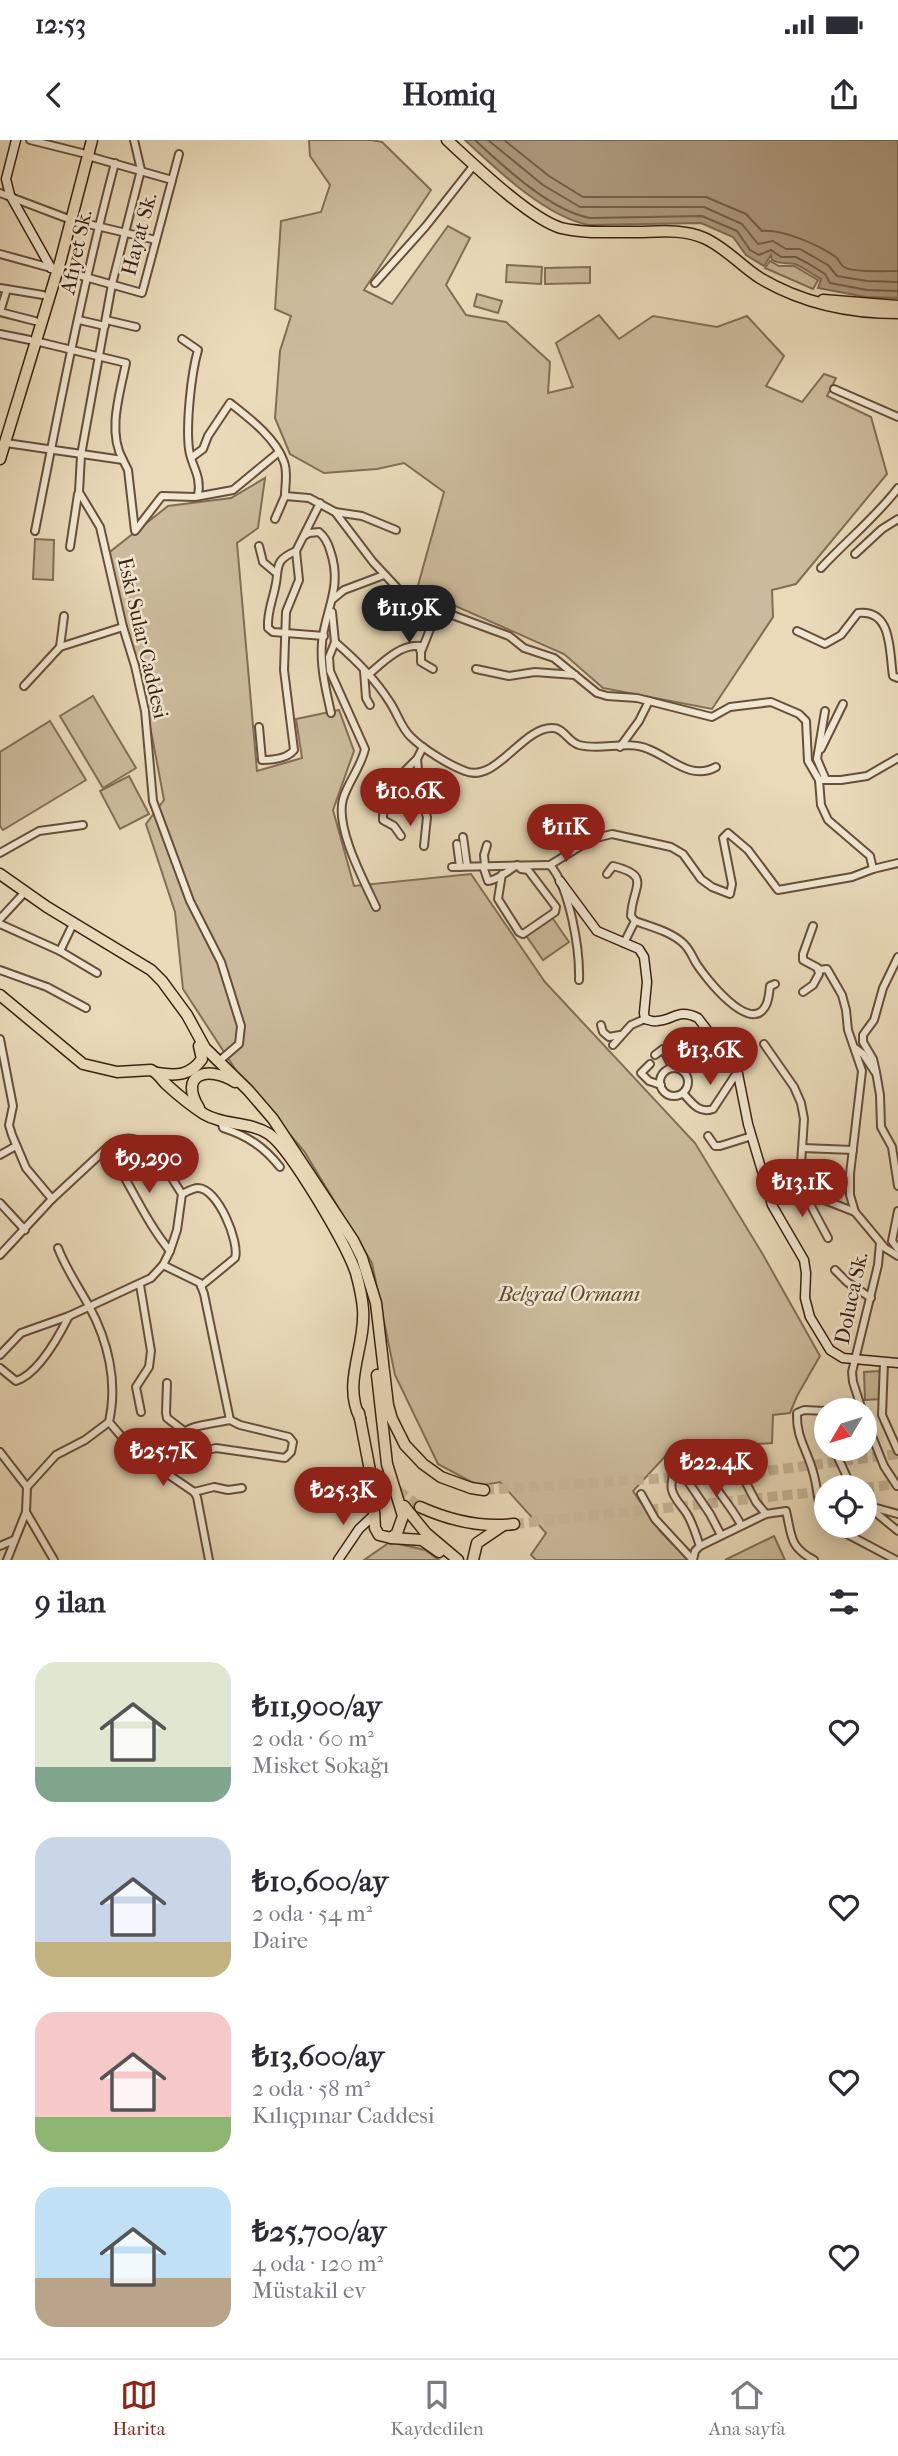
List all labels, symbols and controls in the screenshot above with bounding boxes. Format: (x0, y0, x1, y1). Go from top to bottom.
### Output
text: 12:53 (35, 9, 86, 40)
icon: back (35, 76, 73, 114)
text: Homiq (402, 76, 496, 113)
icon: share (825, 76, 863, 114)
street label: Hayat Sk. (116, 190, 162, 278)
street label: Afiyet Sk. (55, 208, 97, 297)
street label: Eski Sular Caddesi (113, 555, 173, 721)
pin: ₺11.9K (352, 586, 466, 645)
text: ₺11.9K (378, 594, 440, 621)
pin: ₺10.6K (353, 768, 467, 828)
text: ₺10.6K (376, 777, 444, 804)
pin: ₺11K (525, 804, 607, 864)
text: ₺11K (543, 813, 589, 840)
pin: ₺13.6K (653, 1028, 767, 1087)
text: ₺13.6K (678, 1036, 742, 1063)
pin: ₺9,290 (92, 1136, 206, 1195)
text: ₺9,290 (116, 1144, 182, 1171)
pin: ₺13.1K (745, 1160, 859, 1219)
text: ₺13.1K (772, 1168, 832, 1195)
street label: Doluca Sk. (830, 1250, 872, 1346)
park label: Belgrad Ormanı (497, 1282, 640, 1306)
north arrow (814, 1398, 877, 1461)
map controls (814, 1398, 877, 1538)
pin: ₺25.7K (106, 1428, 220, 1488)
text: ₺25.7K (130, 1437, 196, 1464)
pin: ₺22.4K (659, 1440, 773, 1499)
text: ₺22.4K (680, 1448, 752, 1475)
pin: ₺25.3K (286, 1468, 400, 1527)
button: locate (814, 1475, 877, 1538)
text: ₺25.3K (310, 1476, 376, 1503)
icon: filters (825, 1583, 863, 1621)
text: 9 ilan (35, 1585, 106, 1620)
text: ₺11,900/ay (252, 1689, 382, 1724)
icon: home (91, 1690, 175, 1774)
icon: heart (825, 1713, 863, 1751)
text: 2 oda · 60 m² (252, 1725, 374, 1752)
text: Misket Sokağı (252, 1752, 389, 1779)
text: ₺10,600/ay (252, 1864, 388, 1899)
icon: home (91, 1865, 175, 1949)
icon: heart (825, 1888, 863, 1926)
text: 2 oda · 54 m² (252, 1900, 372, 1927)
text: Daire (252, 1927, 308, 1954)
text: ₺13,600/ay (252, 2039, 384, 2074)
icon: home (91, 2040, 175, 2124)
icon: heart (825, 2063, 863, 2101)
text: 2 oda · 58 m² (252, 2075, 370, 2102)
text: Kılıçpınar Caddesi (252, 2102, 435, 2129)
text: ₺25,700/ay (252, 2214, 386, 2249)
icon: home (91, 2215, 175, 2299)
icon: heart (825, 2238, 863, 2276)
text: 4 oda · 120 m² (252, 2250, 383, 2277)
text: Müstakil ev (252, 2277, 366, 2304)
tab: Harita (112, 2376, 166, 2440)
tab: Kaydedilen (390, 2376, 484, 2440)
tab: Ana sayfa (709, 2376, 786, 2440)

